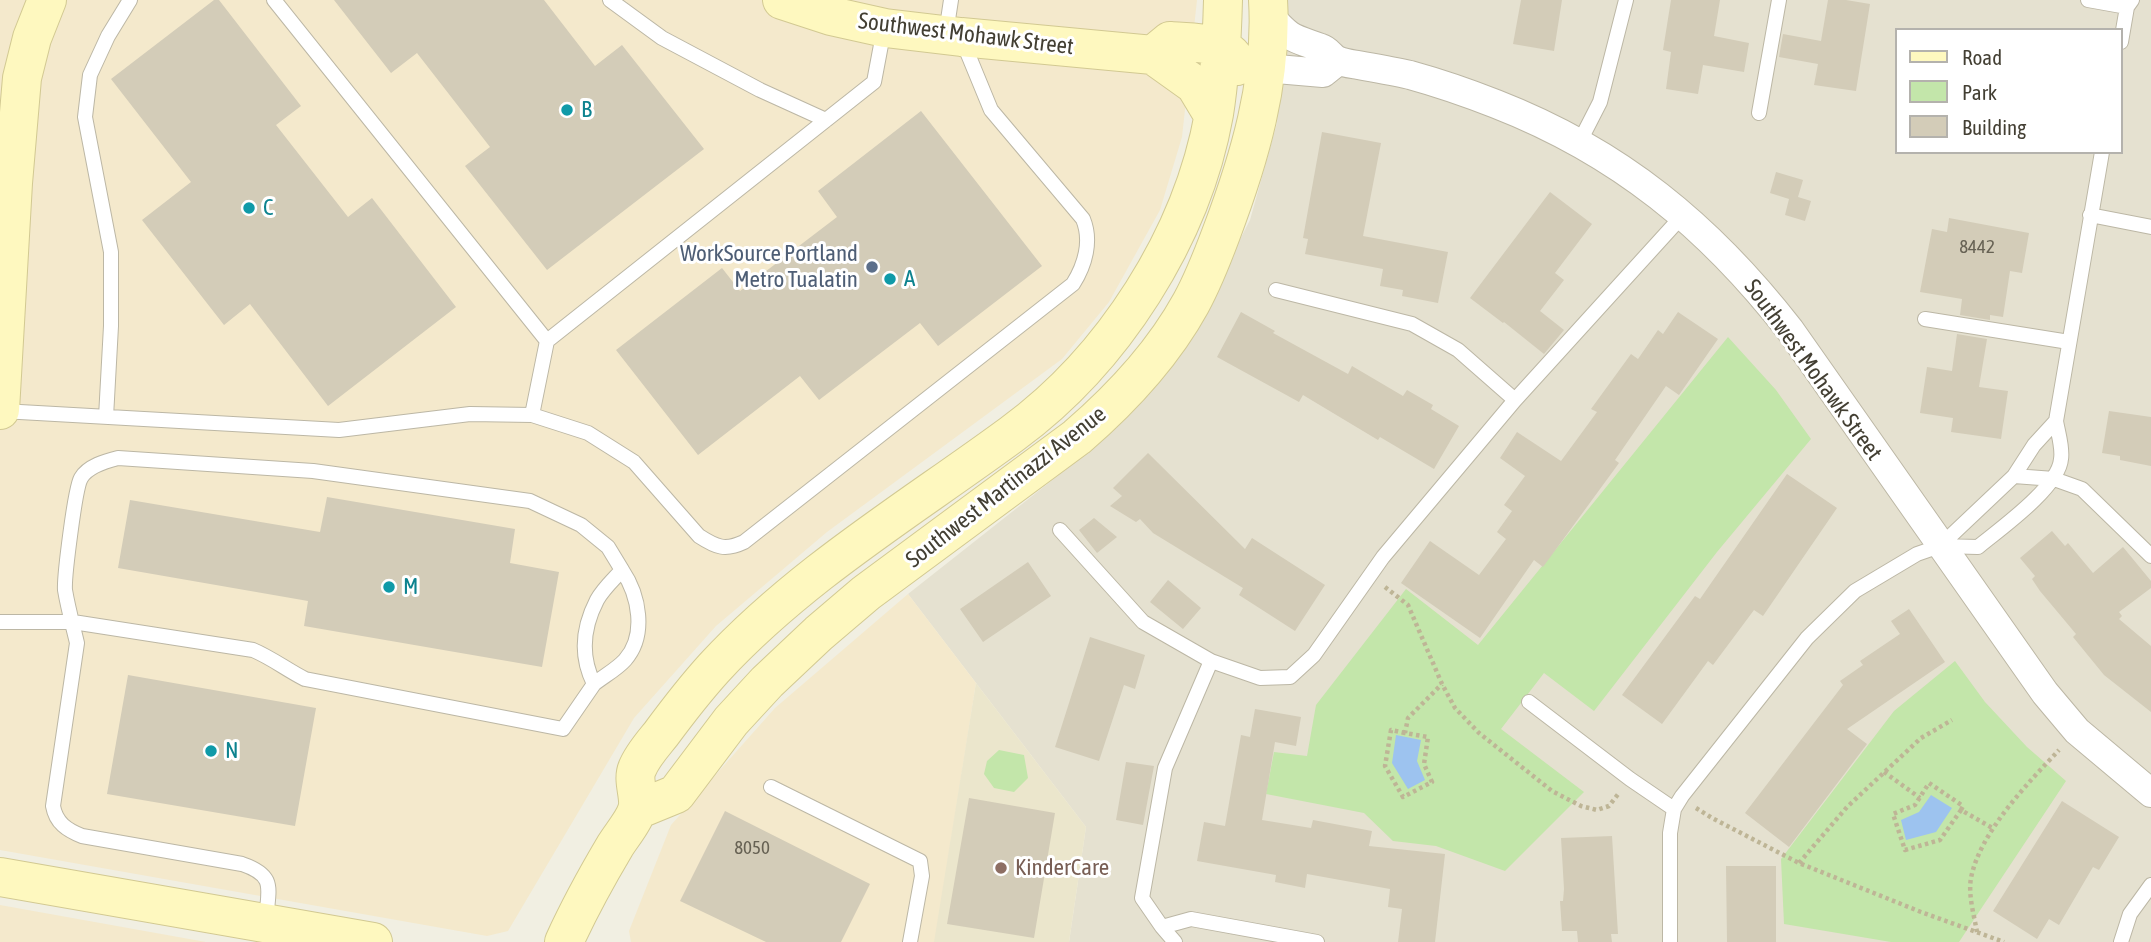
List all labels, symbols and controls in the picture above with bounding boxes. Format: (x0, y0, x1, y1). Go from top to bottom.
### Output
street label: Southwest Mohawk Street (857, 7, 1075, 61)
legend (1896, 28, 2123, 154)
text: Road (1962, 45, 2002, 69)
text: Park (1962, 80, 1997, 104)
place label: B (581, 96, 592, 124)
marker: B (559, 102, 575, 118)
text: Building (1962, 115, 2026, 139)
place label: C (263, 194, 273, 222)
marker: C (241, 200, 257, 216)
house number: 8442 (1959, 236, 1995, 258)
place label: WorkSource Portland Metro Tualatin (680, 240, 858, 294)
marker: WorkSource Portland Metro Tualatin (864, 259, 880, 275)
place label: A (904, 265, 915, 293)
marker: A (882, 271, 898, 287)
street label: Southwest Mohawk Street (1738, 274, 1888, 466)
street label: Southwest Martinazzi Avenue (900, 400, 1112, 574)
place label: M (403, 573, 418, 601)
marker: M (381, 579, 397, 595)
place label: N (225, 737, 239, 765)
marker: N (203, 743, 219, 759)
house number: 8050 (734, 837, 770, 859)
place label: KinderCare (1015, 854, 1109, 882)
marker: KinderCare (993, 860, 1009, 876)

